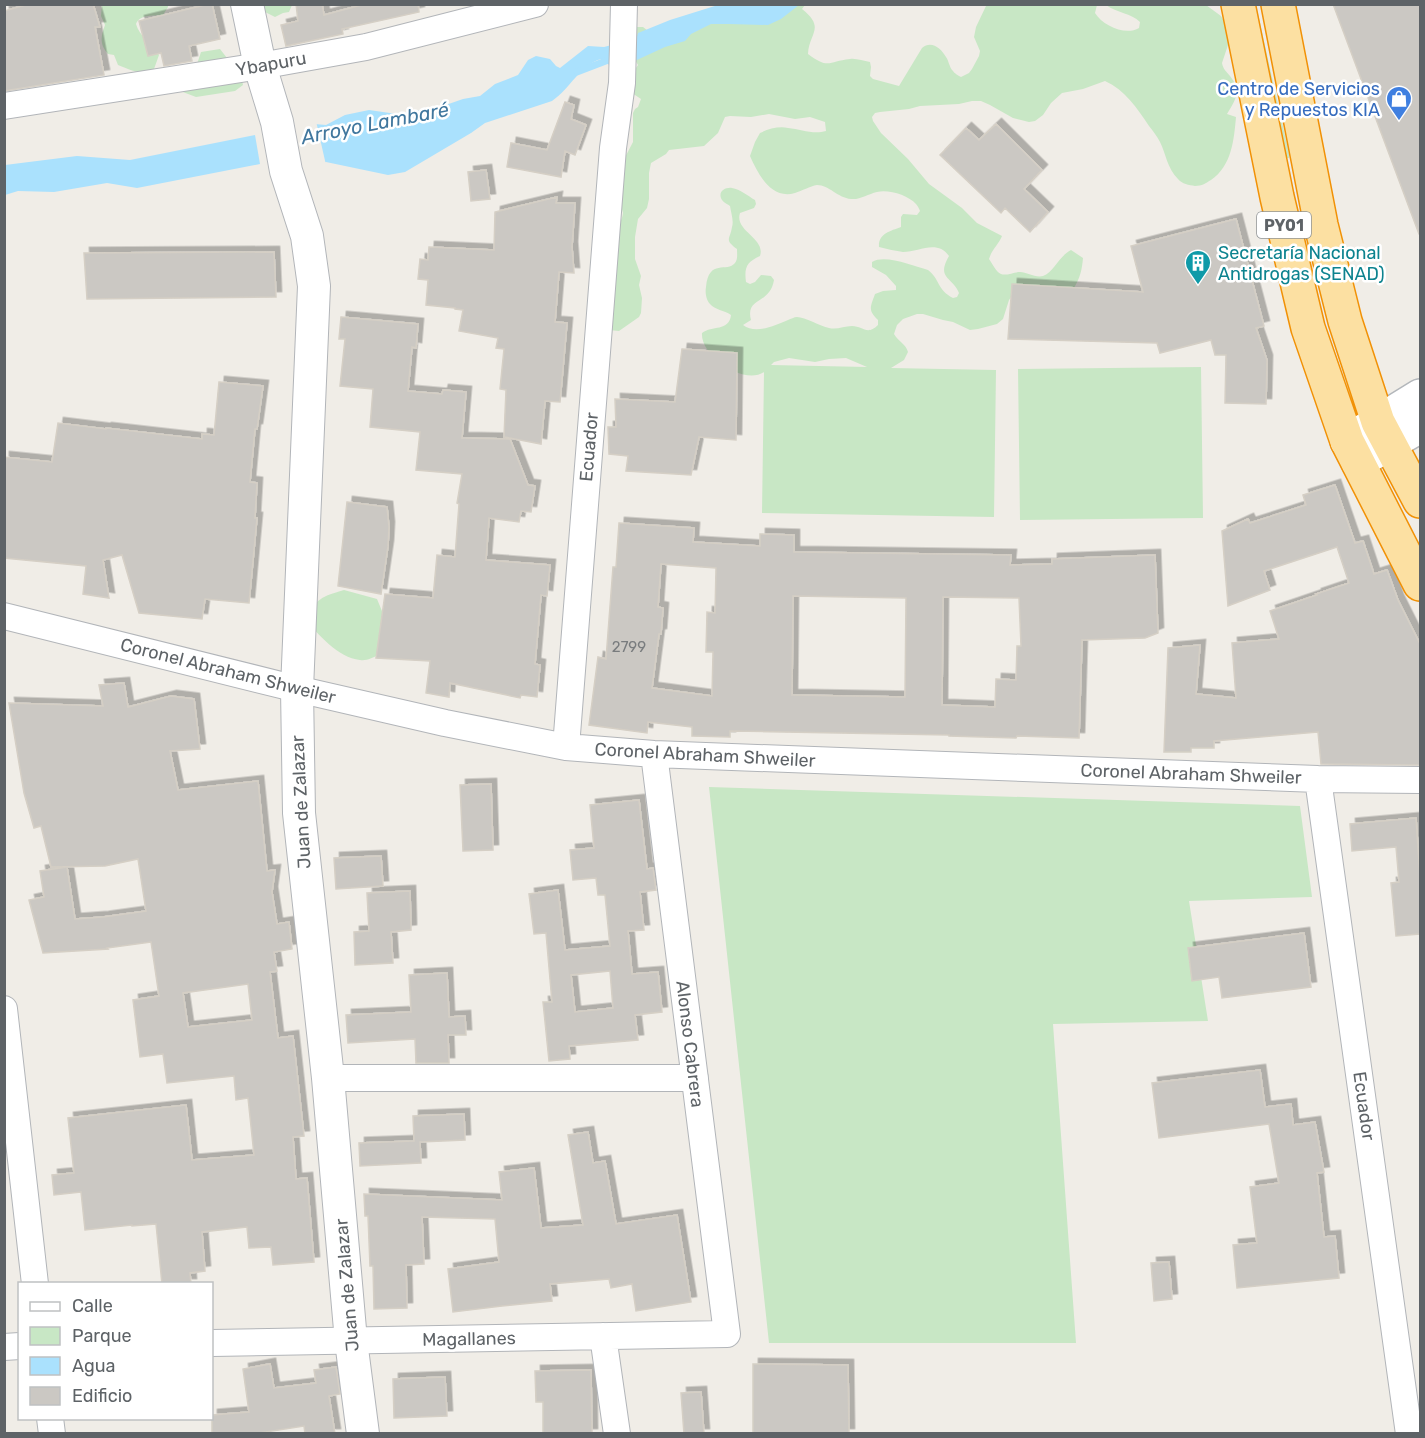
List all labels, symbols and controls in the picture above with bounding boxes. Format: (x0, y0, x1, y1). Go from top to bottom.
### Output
street label: Ybapuru (234, 47, 308, 81)
place label: Centro de Servicios y Repuestos KIA (1217, 78, 1380, 121)
shop icon: Centro de Servicios y Repuestos KIA (1384, 84, 1414, 122)
water label: Arroyo Lambaré (298, 97, 451, 149)
road number: PY01 (1257, 212, 1311, 238)
place label: Secretaría Nacional Antidrogas (SENAD) (1218, 242, 1385, 285)
building icon: Secretaría Nacional Antidrogas (SENAD) (1183, 248, 1213, 286)
street label: Ecuador (575, 411, 603, 483)
street label: Coronel Abraham Shweiler (118, 634, 338, 708)
house number: 2799 (612, 638, 646, 656)
street label: Juan de Zalazar (287, 735, 315, 869)
street label: Coronel Abraham Shweiler (594, 738, 816, 772)
street label: Coronel Abraham Shweiler (1080, 759, 1302, 789)
street label: Alonso Cabrera (671, 979, 709, 1109)
street label: Ecuador (1348, 1070, 1380, 1142)
street label: Juan de Zalazar (330, 1217, 364, 1353)
legend (18, 1282, 213, 1420)
text: Calle (72, 1295, 113, 1317)
text: Parque (72, 1325, 132, 1347)
street label: Magallanes (422, 1327, 516, 1351)
text: Agua (72, 1355, 115, 1377)
text: Edificio (72, 1385, 132, 1407)

